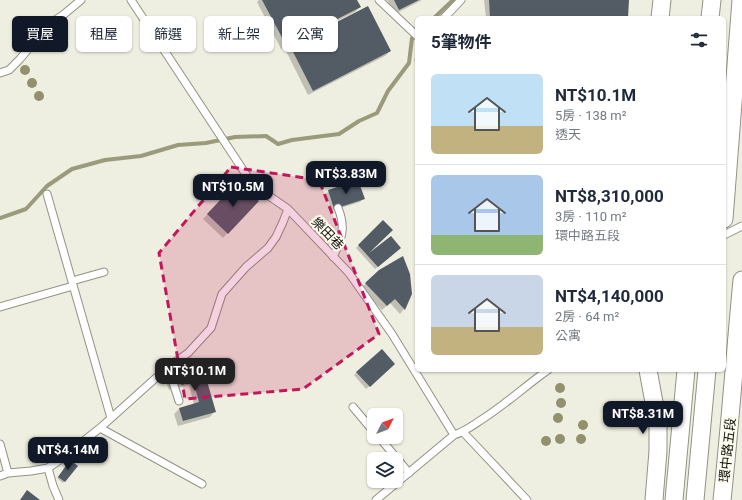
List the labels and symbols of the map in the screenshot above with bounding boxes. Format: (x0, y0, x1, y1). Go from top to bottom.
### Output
pin: NT$3.83M (305, 161, 387, 195)
pin: NT$10.5M (192, 174, 274, 208)
street label: 樂田巷 (309, 214, 347, 253)
pin: NT$10.1M (154, 358, 236, 392)
pin: NT$8.31M (602, 401, 684, 435)
north arrow (367, 408, 403, 444)
street label: 環中路五段 (717, 417, 738, 483)
pin: NT$4.14M (27, 437, 109, 471)

